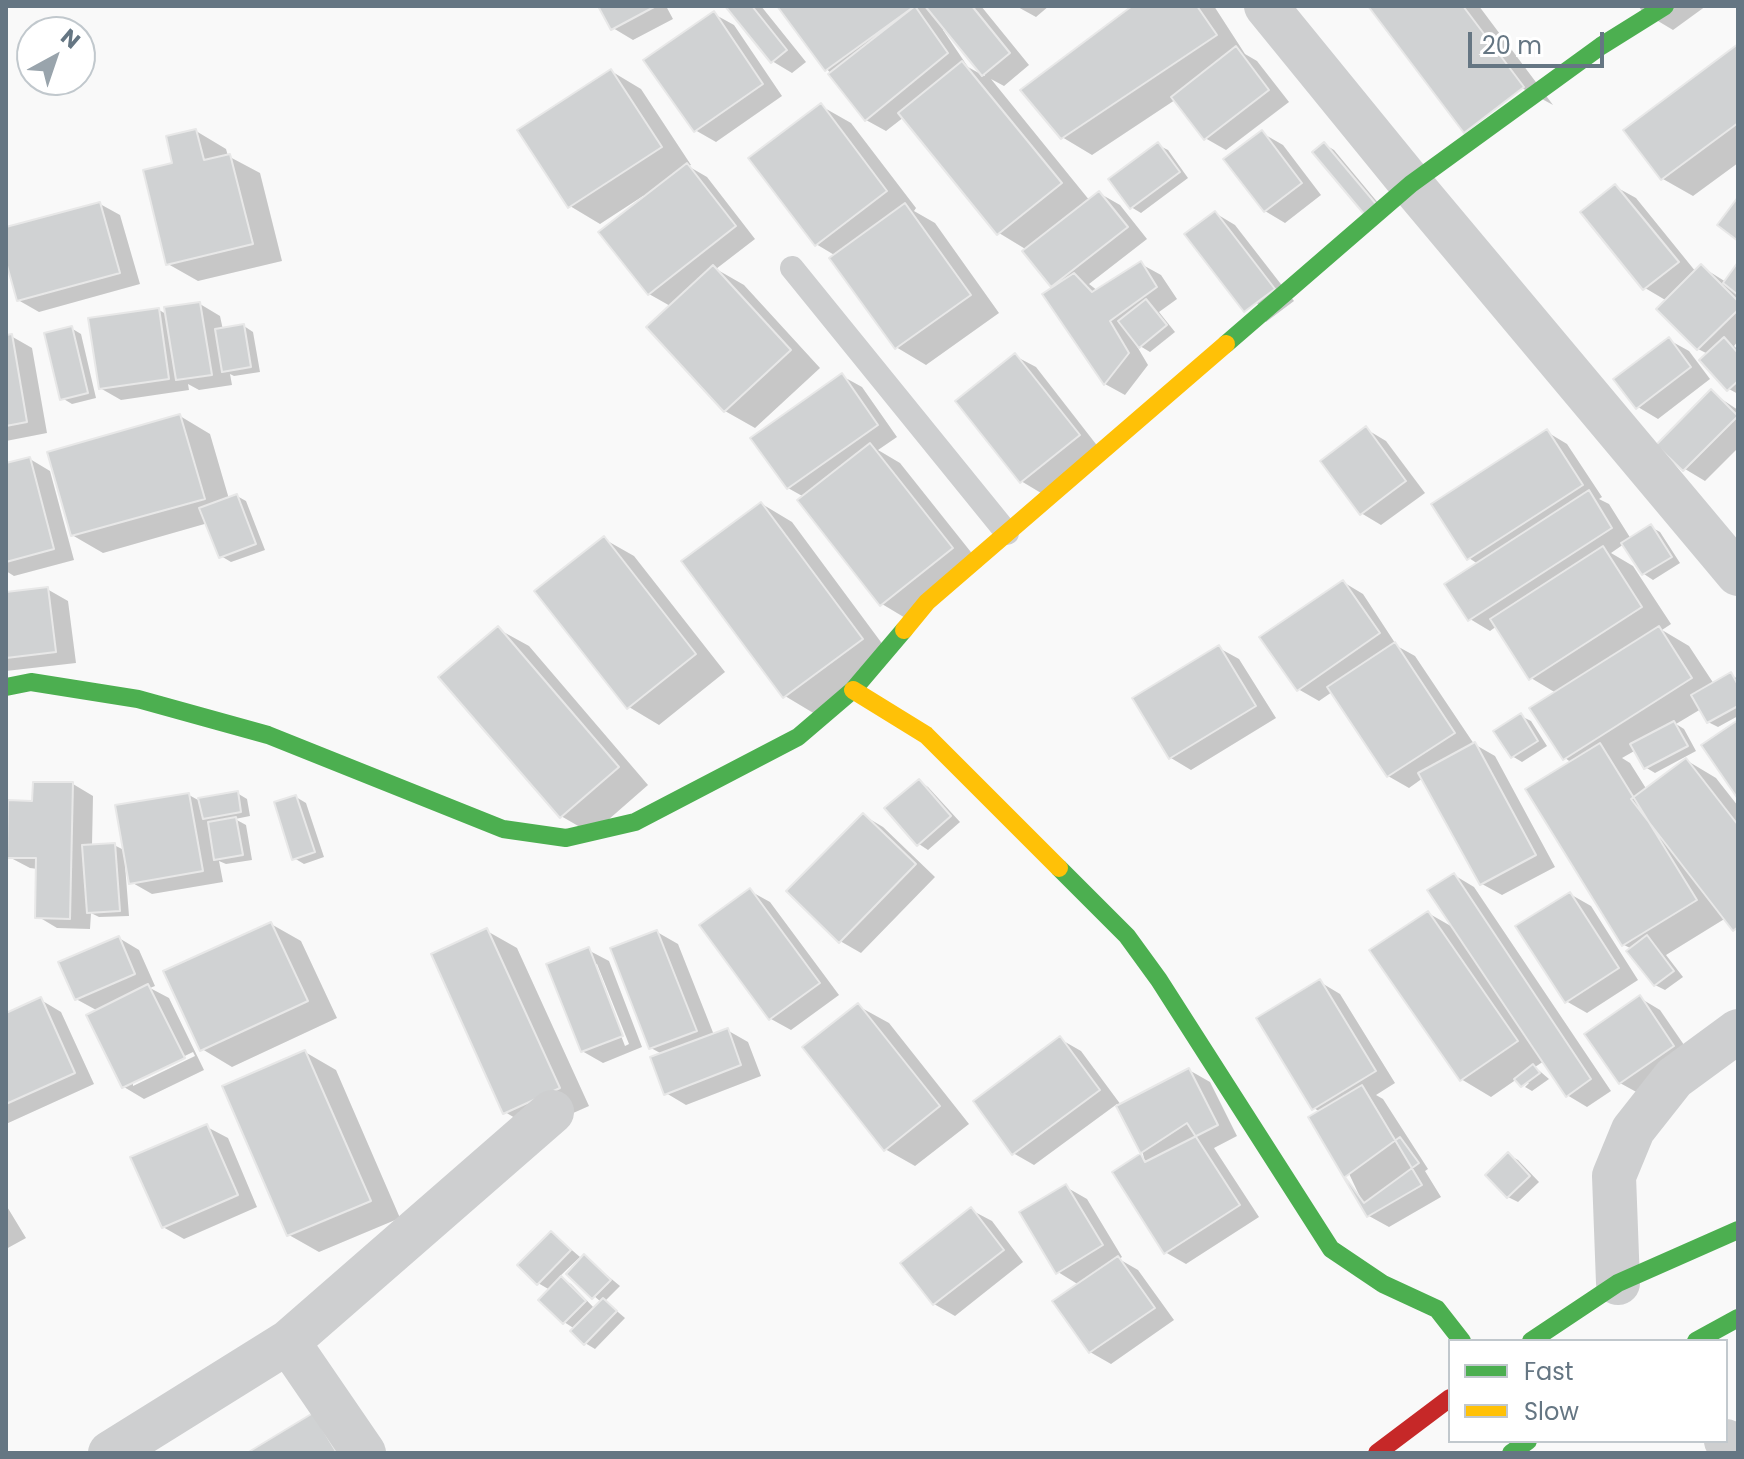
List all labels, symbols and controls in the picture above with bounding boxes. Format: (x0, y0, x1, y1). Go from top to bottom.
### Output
north arrow (16, 16, 96, 96)
scale bar (1472, 16, 1608, 66)
text: N (54, 22, 87, 56)
text: 20 m (1482, 29, 1542, 62)
legend (1448, 1339, 1728, 1443)
text: Fast (1524, 1355, 1574, 1388)
text: Slow (1524, 1395, 1579, 1428)

